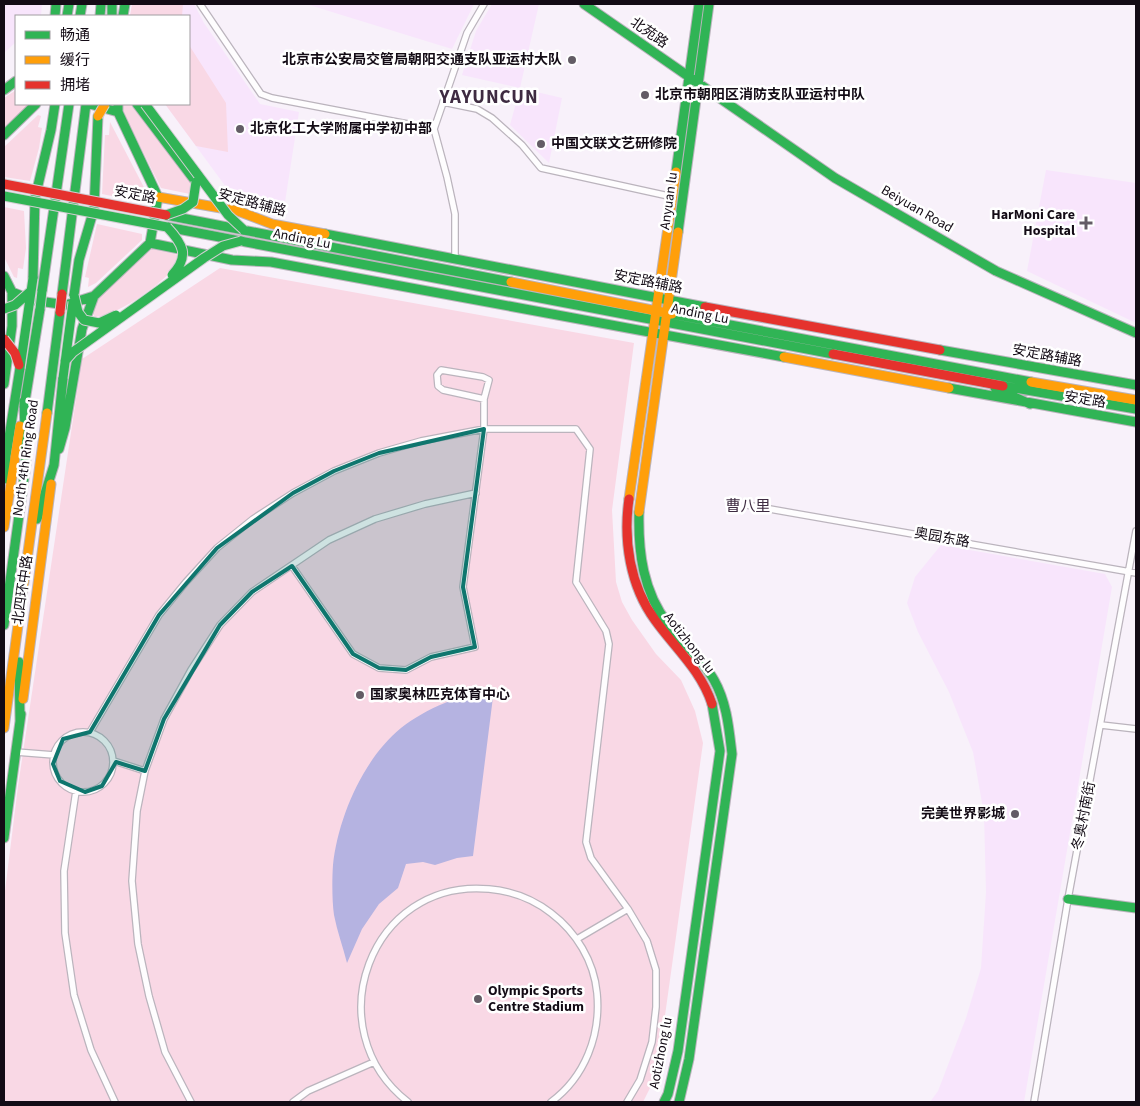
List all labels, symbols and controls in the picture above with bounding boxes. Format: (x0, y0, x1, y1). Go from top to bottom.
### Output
street label: 北苑路 (626, 13, 672, 53)
legend (15, 15, 190, 105)
text: 畅通 (60, 25, 90, 46)
text: 缓行 (60, 50, 90, 71)
place label: 北京市公安局交管局朝阳交通支队亚运村大队 (282, 50, 562, 70)
marker: 北京市公安局交管局朝阳交通支队亚运村大队 (566, 54, 578, 66)
text: 拥堵 (60, 75, 90, 96)
district label: YAYUNCUN (438, 84, 539, 111)
place label: 北京市朝阳区消防支队亚运村中队 (655, 85, 865, 105)
marker: 北京市朝阳区消防支队亚运村中队 (639, 89, 651, 101)
place label: 北京化工大学附属中学初中部 (250, 119, 432, 139)
marker: 北京化工大学附属中学初中部 (234, 123, 246, 135)
place label: 中国文联文艺研修院 (551, 134, 677, 154)
marker: 中国文联文艺研修院 (535, 138, 547, 150)
street label: Anyuan lu (655, 171, 683, 231)
street label: Beiyuan Road (877, 180, 957, 238)
street label: 安定路 (112, 181, 158, 209)
street label: 安定路辅路 (216, 184, 288, 222)
place label: HarMoni Care Hospital (991, 205, 1075, 241)
marker: HarMoni Care Hospital (1079, 216, 1093, 230)
street label: Anding Lu (271, 224, 333, 254)
street label: 安定路辅路 (612, 266, 684, 298)
street label: Anding Lu (669, 299, 731, 329)
street label: 安定路辅路 (1011, 340, 1083, 372)
street label: 安定路 (1063, 387, 1107, 413)
street label: North 4th Ring Road (8, 398, 44, 518)
district label: 曹八里 (725, 496, 771, 517)
street label: 奥园东路 (913, 523, 971, 553)
street label: 北四环中路 (8, 554, 38, 626)
street label: Aotizhong lu (659, 608, 719, 678)
place label: 国家奥林匹克体育中心 (370, 685, 510, 705)
marker: 国家奥林匹克体育中心 (354, 689, 366, 701)
street label: 冬奥村南街 (1068, 780, 1100, 852)
place label: 完美世界影城 (921, 804, 1005, 824)
marker: 完美世界影城 (1009, 808, 1021, 820)
place label: Olympic Sports Centre Stadium (488, 981, 584, 1017)
marker: Olympic Sports Centre Stadium (472, 993, 484, 1005)
street label: Aotizhong lu (644, 1015, 678, 1091)

